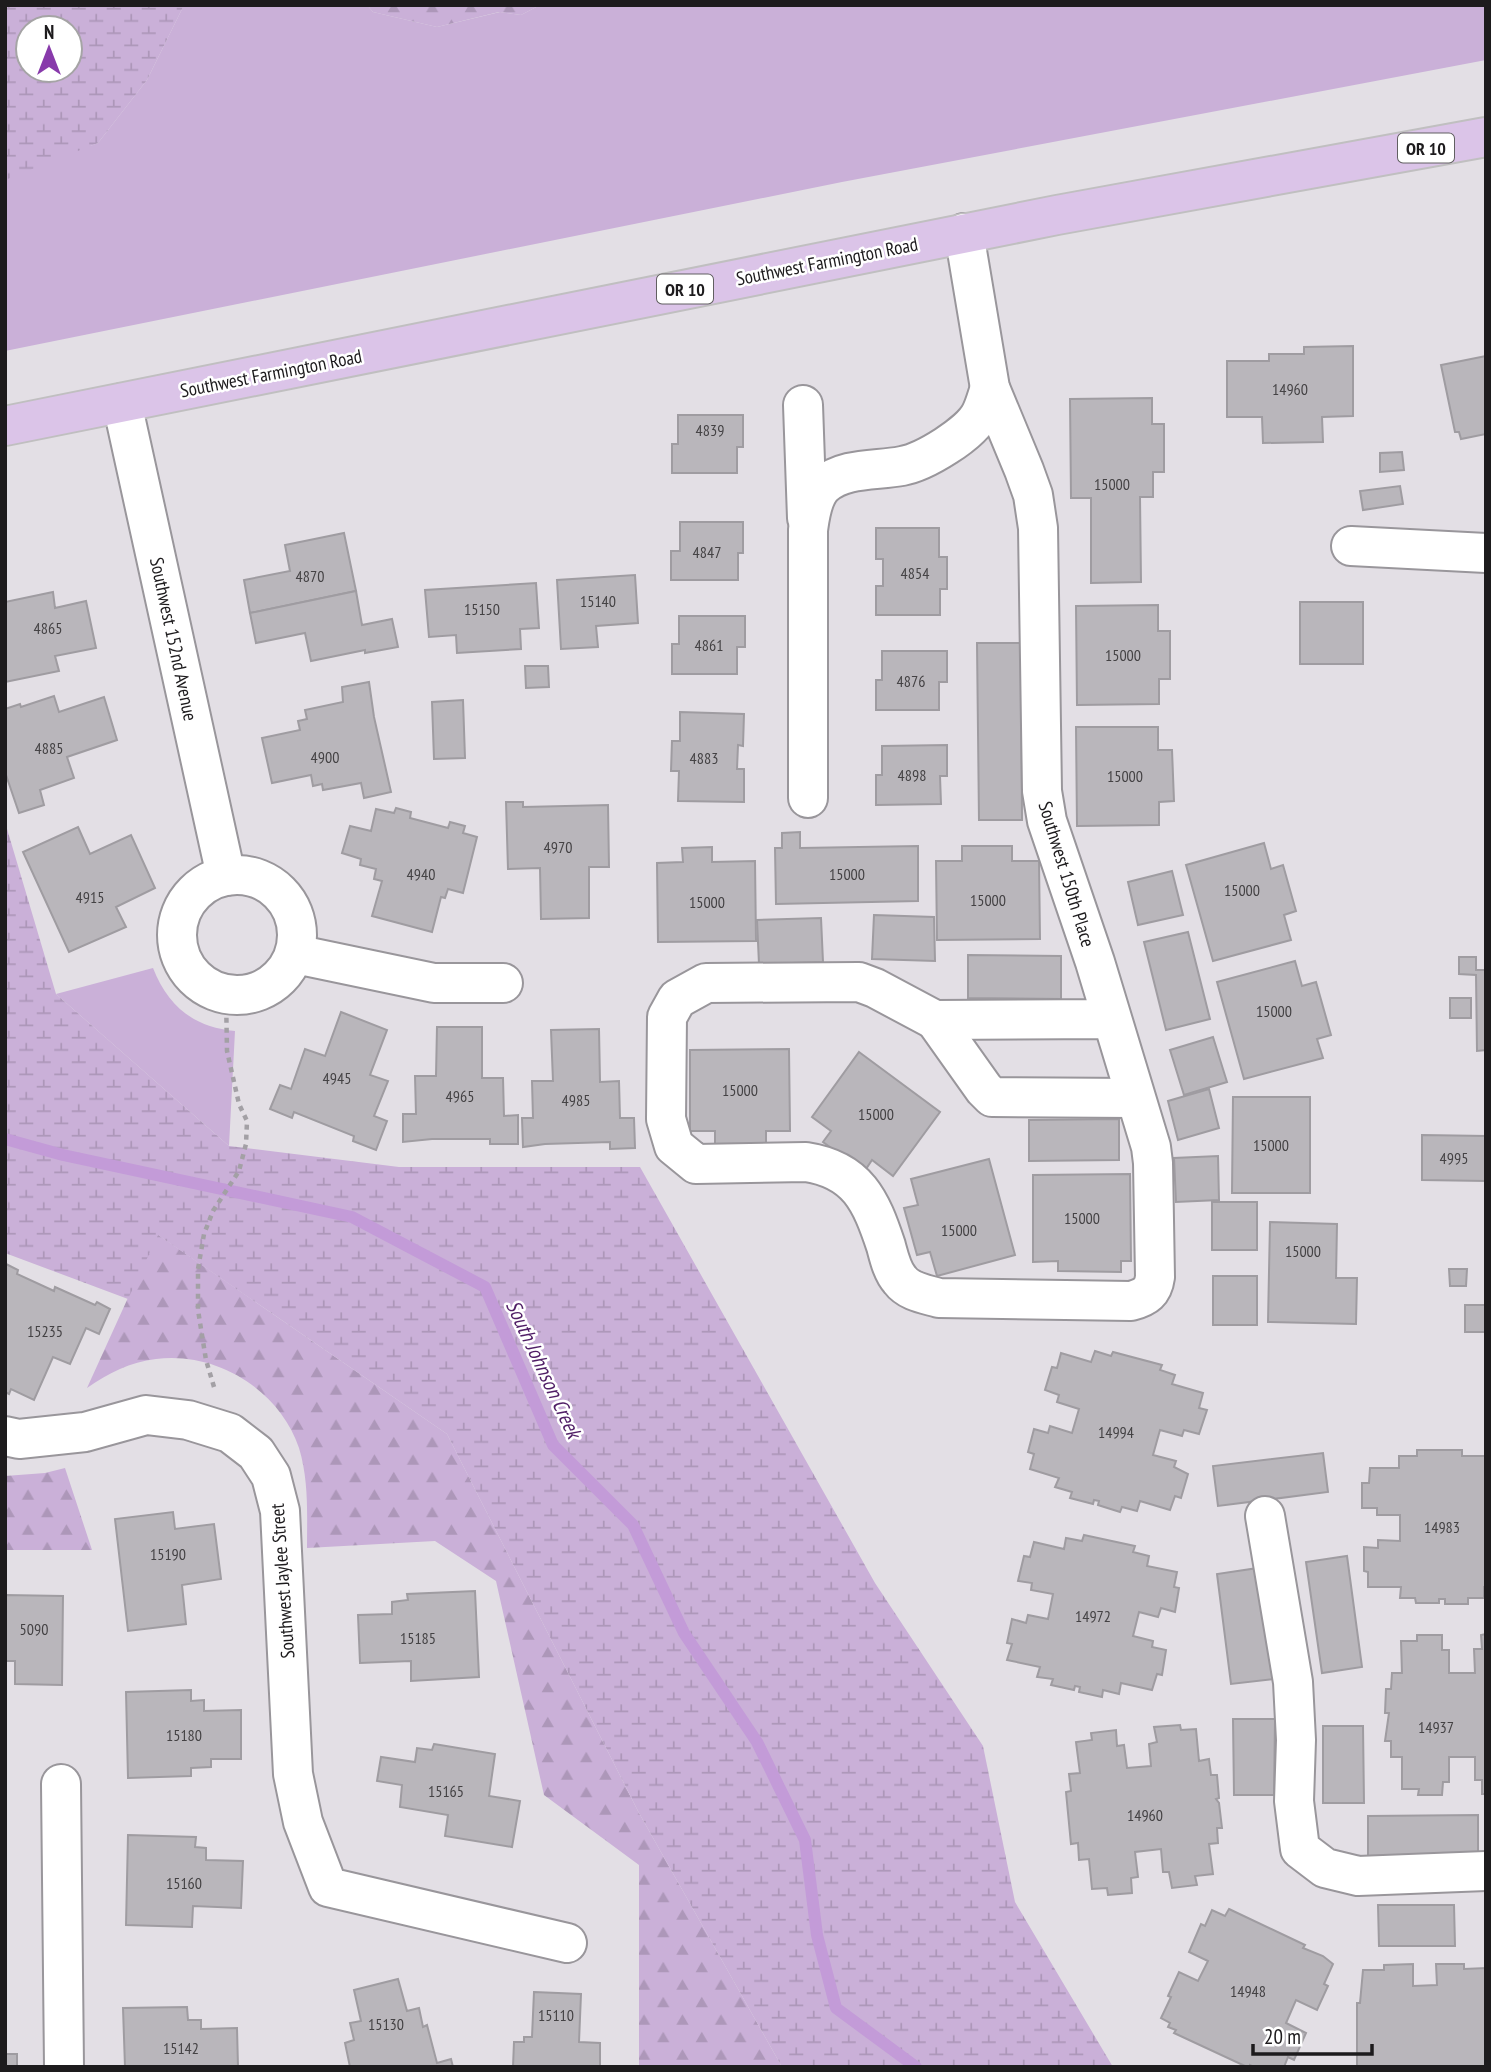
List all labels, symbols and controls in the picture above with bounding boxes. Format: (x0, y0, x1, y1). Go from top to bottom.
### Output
north arrow (14, 14, 84, 84)
text: N (44, 20, 54, 44)
road number: OR 10 (1398, 134, 1454, 162)
street label: Southwest Farmington Road (734, 232, 920, 290)
road number: OR 10 (657, 274, 713, 304)
street label: Southwest Farmington Road (178, 344, 364, 402)
house number: 14960 (1272, 379, 1308, 399)
house number: 4839 (696, 420, 724, 440)
house number: 15000 (1094, 474, 1130, 494)
house number: 4847 (693, 542, 721, 562)
street label: Southwest 152nd Avenue (145, 555, 203, 723)
house number: 4854 (901, 563, 929, 583)
house number: 4870 (296, 566, 324, 586)
house number: 15140 (580, 591, 616, 611)
house number: 15150 (464, 599, 500, 619)
house number: 4865 (34, 618, 62, 638)
house number: 4861 (695, 635, 723, 655)
house number: 15000 (1105, 645, 1141, 665)
house number: 4876 (897, 671, 925, 691)
house number: 4885 (35, 738, 63, 758)
house number: 4900 (311, 747, 339, 767)
house number: 4883 (690, 748, 718, 768)
house number: 4898 (898, 765, 926, 785)
house number: 15000 (1107, 766, 1143, 786)
street label: Southwest 150th Place (1033, 798, 1101, 950)
house number: 4970 (544, 837, 572, 857)
house number: 4940 (407, 864, 435, 884)
house number: 15000 (829, 864, 865, 884)
house number: 15000 (1224, 880, 1260, 900)
house number: 4915 (76, 887, 104, 907)
house number: 15000 (970, 890, 1006, 910)
house number: 15000 (689, 892, 725, 912)
house number: 15000 (1256, 1001, 1292, 1021)
house number: 4945 (323, 1068, 351, 1088)
house number: 15000 (722, 1080, 758, 1100)
house number: 4965 (446, 1086, 474, 1106)
house number: 4985 (562, 1090, 590, 1110)
house number: 15000 (858, 1104, 894, 1124)
house number: 15000 (1253, 1135, 1289, 1155)
house number: 4995 (1440, 1148, 1468, 1168)
house number: 15000 (1064, 1208, 1100, 1228)
house number: 15000 (941, 1220, 977, 1240)
house number: 15000 (1285, 1241, 1321, 1261)
water label: South Johnson Creek (500, 1296, 589, 1445)
house number: 15235 (27, 1321, 63, 1341)
house number: 14994 (1098, 1422, 1134, 1442)
street label: Southwest Jaylee Street (265, 1502, 299, 1659)
house number: 14983 (1424, 1517, 1460, 1537)
house number: 15190 (150, 1544, 186, 1564)
house number: 14972 (1075, 1606, 1111, 1626)
house number: 5090 (20, 1619, 48, 1639)
house number: 15185 (400, 1628, 436, 1648)
house number: 14937 (1418, 1717, 1454, 1737)
house number: 15180 (166, 1725, 202, 1745)
house number: 15165 (428, 1781, 464, 1801)
house number: 14960 (1127, 1805, 1163, 1825)
house number: 15160 (166, 1873, 202, 1893)
house number: 14948 (1230, 1981, 1266, 2001)
house number: 15110 (538, 2005, 574, 2025)
scale bar (1253, 2012, 1372, 2056)
house number: 15130 (368, 2014, 404, 2034)
text: 20 m (1264, 2023, 1301, 2050)
house number: 15142 (163, 2038, 199, 2058)

